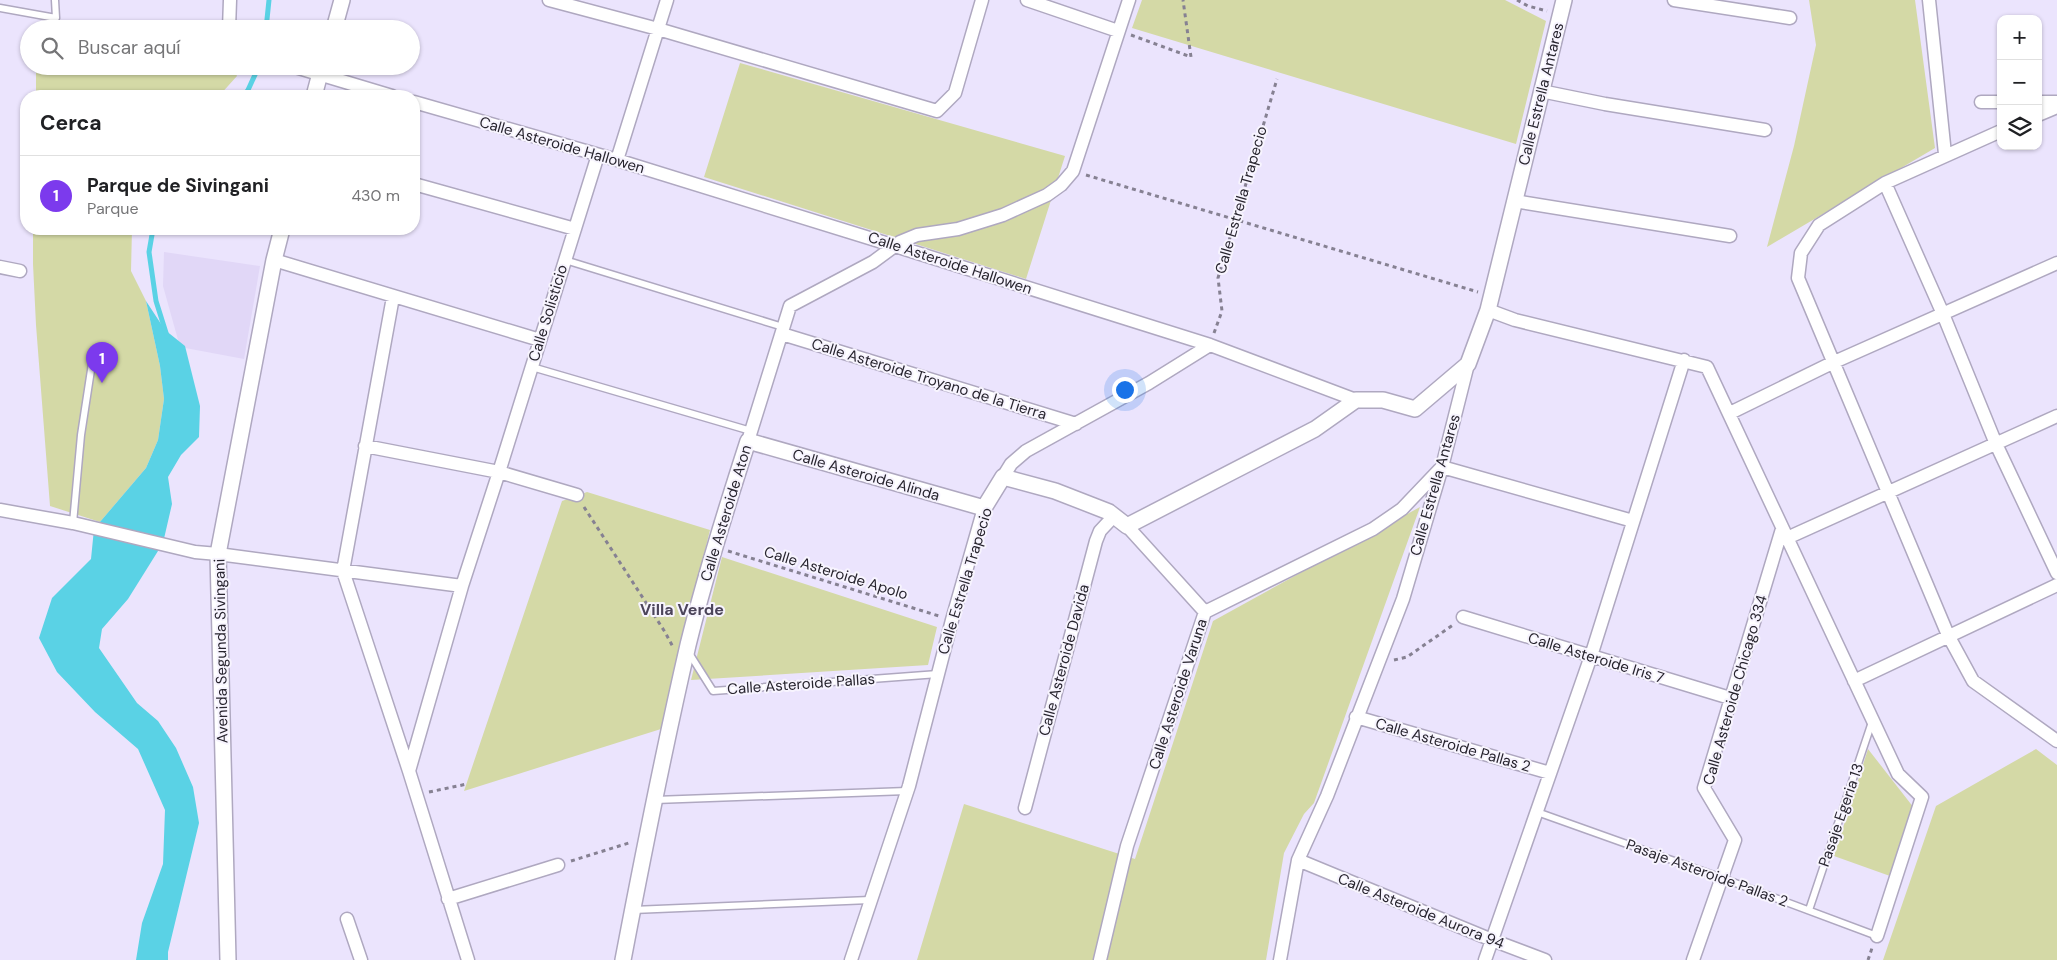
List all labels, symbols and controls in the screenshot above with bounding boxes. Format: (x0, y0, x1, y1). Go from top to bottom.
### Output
map controls (1997, 15, 2042, 150)
button: + (1997, 15, 2042, 60)
search box (20, 20, 420, 75)
street label: Calle Estrella Antares (1514, 21, 1568, 167)
icon: search (38, 34, 66, 62)
text: Buscar aquí (78, 35, 181, 60)
button: − (1997, 60, 2042, 105)
button: layers (1997, 105, 2042, 150)
text: Cerca (40, 109, 102, 137)
street label: Calle Asteroide Hallowen (477, 112, 647, 178)
street label: Calle Estrella Trapecio (1210, 124, 1272, 276)
text: Parque de Sivingani (87, 173, 269, 198)
text: 1 (53, 185, 59, 206)
text: 430 m (351, 185, 400, 206)
text: Parque (87, 198, 139, 219)
street label: Calle Asteroide Hallowen (866, 227, 1034, 299)
street label: Calle Solisticio (524, 262, 572, 364)
street label: Calle Asteroide Troyano de la Tierra (809, 334, 1049, 424)
pin: 1 (86, 342, 118, 383)
your location (1112, 377, 1138, 403)
street label: Calle Estrella Antares (1405, 412, 1465, 558)
street label: Calle Asteroide Aton (696, 442, 756, 584)
street label: Calle Asteroide Alinda (790, 444, 942, 506)
street label: Calle Estrella Trapecio (933, 505, 997, 657)
street label: Calle Asteroide Apolo (762, 542, 911, 604)
street label: Avenida Segunda Sivingani (209, 559, 233, 743)
street label: Calle Asteroide Davida (1034, 582, 1094, 738)
street label: Calle Asteroide Chicago 334 (1698, 593, 1772, 787)
district label: Villa Verde (640, 599, 724, 620)
street label: Calle Asteroide Varuna (1144, 616, 1212, 772)
street label: Calle Asteroide Iris 7 (1525, 628, 1667, 688)
street label: Calle Asteroide Pallas (726, 669, 876, 699)
street label: Calle Asteroide Pallas 2 (1373, 713, 1533, 777)
street label: Pasaje Egeria 13 (1814, 761, 1868, 869)
street label: Pasaje Asteroide Pallas 2 (1623, 834, 1791, 912)
street label: Calle Asteroide Aurora 94 (1335, 868, 1507, 954)

